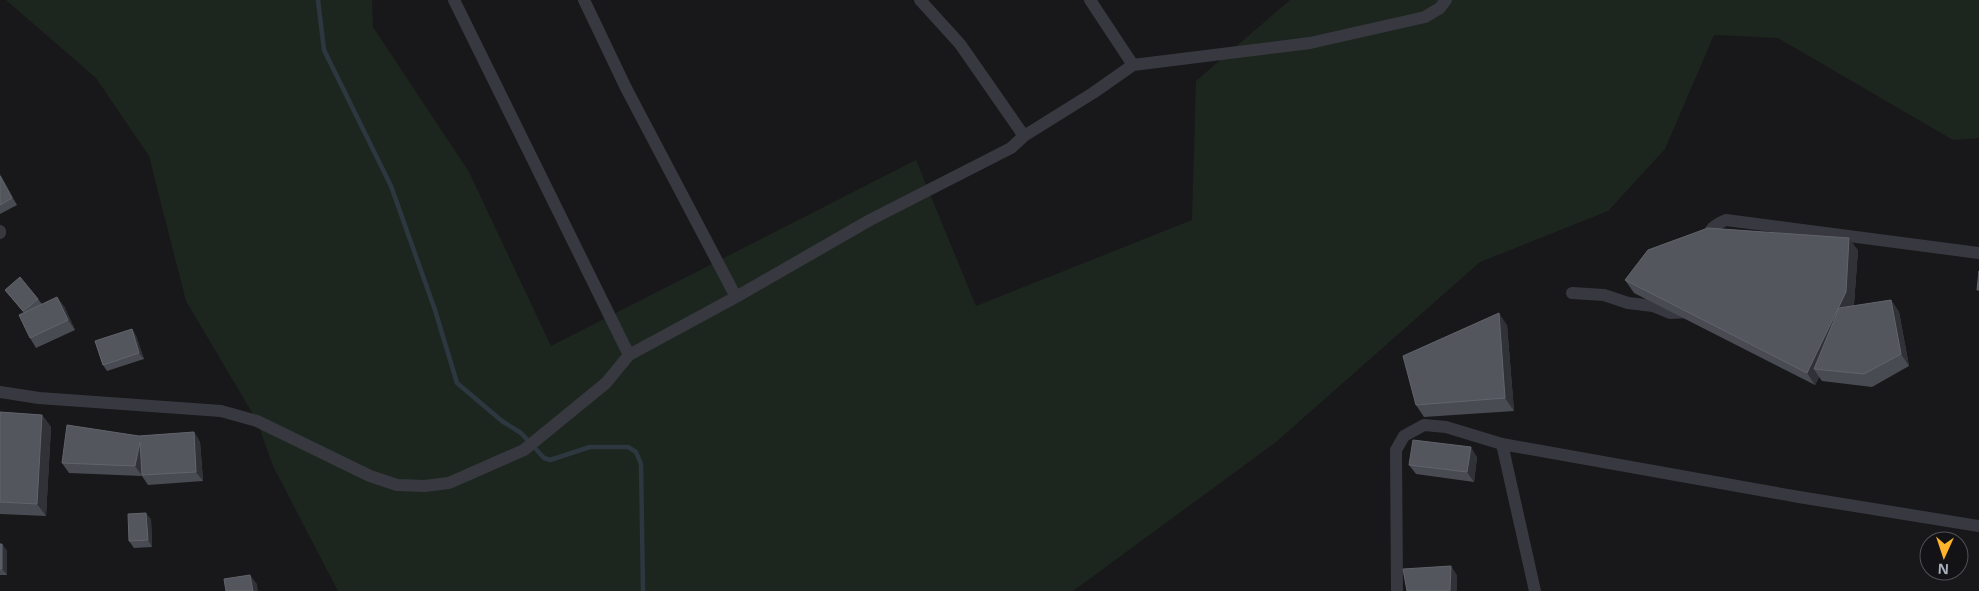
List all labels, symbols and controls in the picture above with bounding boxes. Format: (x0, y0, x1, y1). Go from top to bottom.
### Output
north arrow (1919, 531, 1969, 581)
text: N (1937, 560, 1949, 579)

